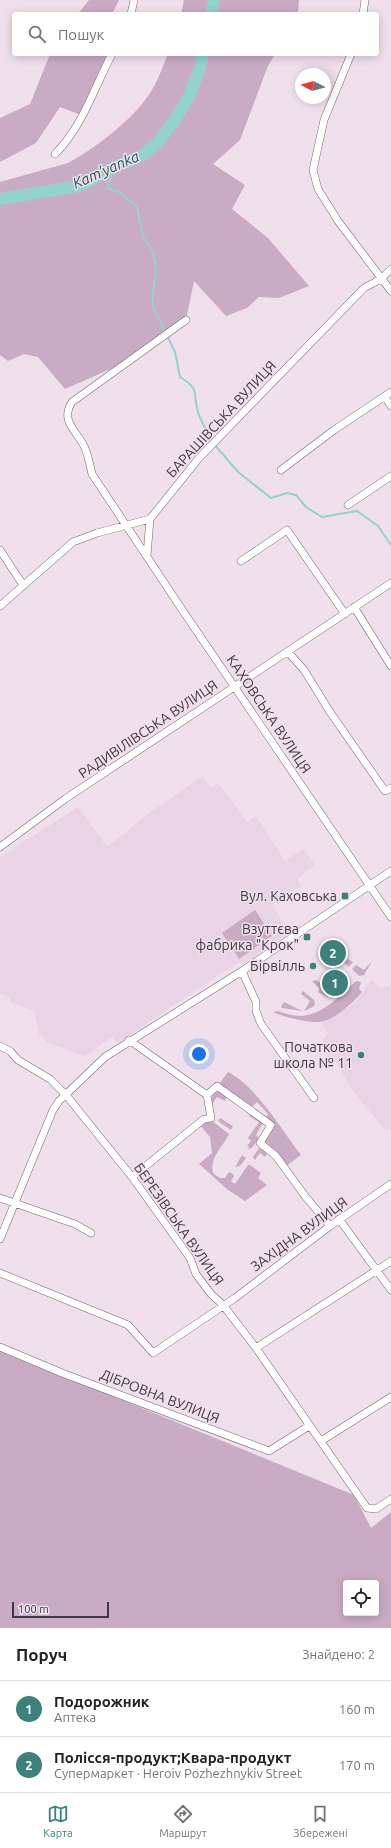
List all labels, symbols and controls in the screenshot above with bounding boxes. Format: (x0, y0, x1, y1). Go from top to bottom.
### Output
search box (12, 12, 379, 56)
icon: search (26, 23, 48, 45)
text: Пошук (58, 26, 104, 43)
north arrow (295, 68, 331, 104)
water label: Kam'yanka (70, 147, 142, 192)
street label: БАРАШІВСЬКА ВУЛИЦЯ (163, 358, 279, 480)
street label: КАХОВСЬКА ВУЛИЦЯ (224, 652, 314, 776)
street label: РАДИВІЛІВСЬКА ВУЛИЦЯ (76, 676, 220, 782)
place label: Вул. Каховська (240, 888, 337, 904)
marker: Вул. Каховська (340, 891, 350, 901)
place label: Взуттєва фабрика "Крок" (196, 921, 299, 953)
marker: Взуттєва фабрика "Крок" (302, 932, 312, 942)
pin: 2 (320, 938, 346, 968)
place label: Бірвілль (250, 958, 305, 974)
marker: Бірвілль (308, 961, 318, 971)
pin: 1 (322, 968, 348, 998)
place label: Початкова школа № 11 (274, 1039, 353, 1071)
your location (189, 1044, 209, 1064)
marker: Початкова школа № 11 (356, 1050, 366, 1060)
street label: БЕРЕЗІВСЬКА ВУЛИЦЯ (131, 1160, 227, 1288)
street label: ЗАХІДНА ВУЛИЦЯ (248, 1194, 350, 1274)
street label: ДІБРОВНА ВУЛИЦЯ (98, 1366, 222, 1426)
map controls (343, 1580, 379, 1616)
button: locate (343, 1580, 379, 1616)
scale bar (12, 1600, 109, 1619)
text: 100 m (18, 1603, 49, 1615)
text: Поруч (16, 1645, 67, 1664)
text: Знайдено: 2 (302, 1647, 375, 1661)
text: Подорожник (54, 1693, 149, 1710)
text: 1 (25, 1702, 33, 1716)
text: 160 m (339, 1702, 375, 1716)
text: Аптека (54, 1710, 96, 1724)
text: Полісся-продукт;Квара-продукт (54, 1749, 291, 1766)
text: 2 (25, 1758, 33, 1772)
text: 170 m (339, 1758, 375, 1772)
text: Супермаркет · Heroiv Pozhezhnykiv Street (54, 1766, 302, 1780)
tab: Карта (43, 1803, 73, 1839)
tab: Маршрут (159, 1803, 207, 1839)
tab: Збережені (293, 1803, 348, 1839)

